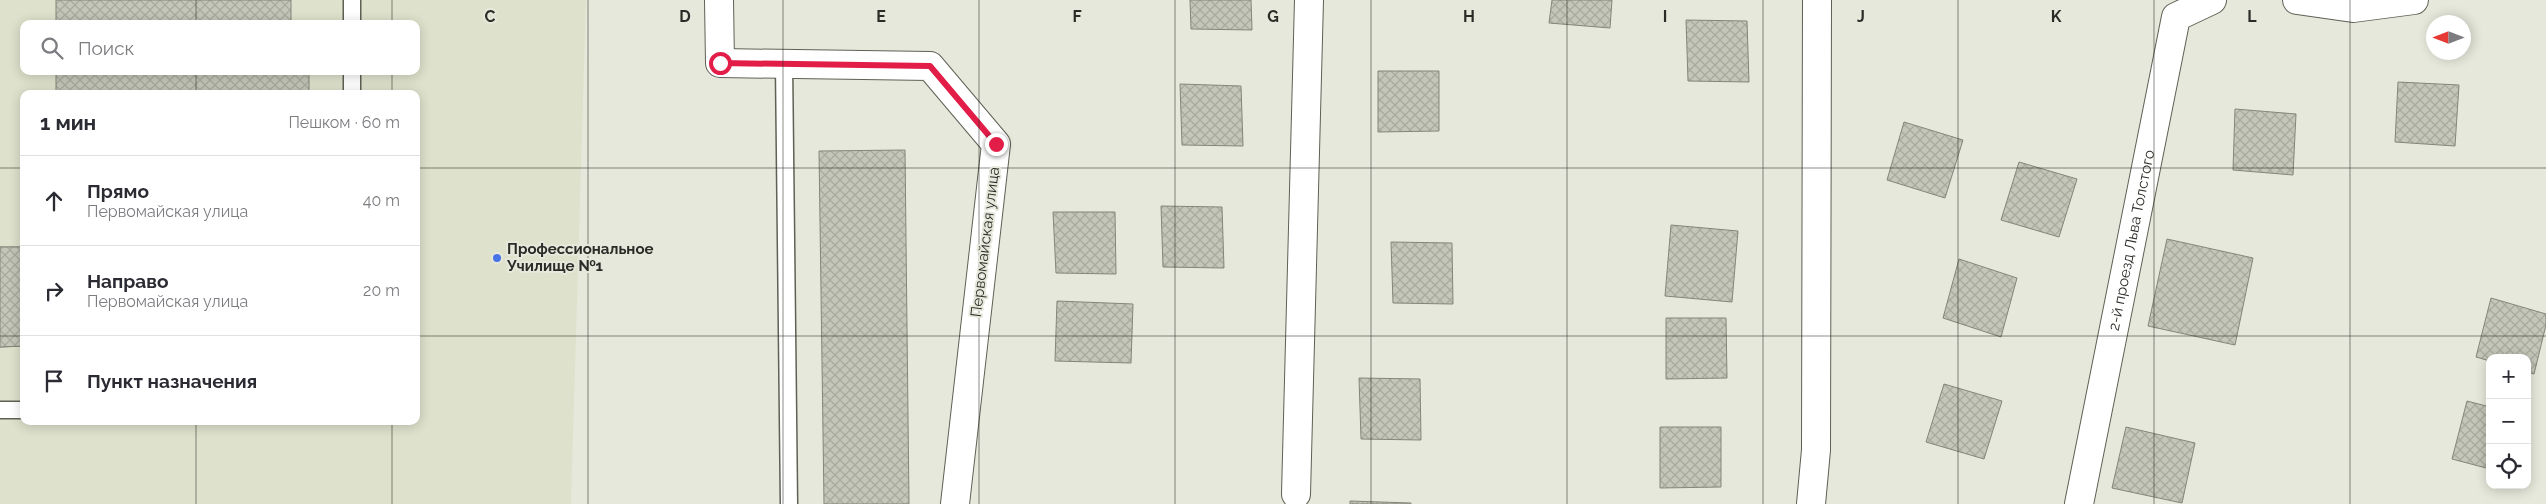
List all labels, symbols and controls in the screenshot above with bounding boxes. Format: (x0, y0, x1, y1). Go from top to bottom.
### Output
text: C (485, 7, 496, 26)
text: D (679, 7, 691, 26)
text: E (876, 7, 886, 26)
text: F (1072, 7, 1082, 26)
text: G (1267, 7, 1279, 26)
text: H (1463, 7, 1475, 26)
text: I (1663, 7, 1667, 26)
text: J (1857, 7, 1865, 26)
text: K (2051, 7, 2062, 26)
text: L (2247, 7, 2257, 26)
north arrow (2426, 15, 2471, 60)
search box (20, 20, 420, 75)
icon: search (38, 34, 66, 62)
text: Поиск (78, 37, 134, 59)
route start (709, 52, 732, 75)
text: 1 мин (40, 110, 96, 135)
text: Пешком · 60 m (288, 113, 400, 132)
route end (985, 133, 1008, 156)
street label: 2-й проезд Льва Толстого (2105, 148, 2158, 332)
street label: Первомайская улица (967, 166, 1003, 318)
text: Прямо (87, 180, 149, 202)
icon: ahead (40, 187, 68, 215)
text: 40 m (363, 191, 400, 210)
text: Первомайская улица (87, 202, 248, 221)
place label: Профессиональное Училище №1 (506, 240, 653, 275)
marker: Профессиональное Училище №1 (491, 252, 503, 264)
text: Направо (87, 270, 168, 292)
icon: right (40, 277, 68, 305)
text: 20 m (363, 281, 400, 300)
text: Первомайская улица (87, 292, 248, 311)
map controls (2486, 354, 2531, 489)
button: + (2486, 354, 2531, 399)
icon: arrive (40, 367, 68, 395)
text: Пункт назначения (87, 370, 257, 392)
button: − (2486, 399, 2531, 444)
button: locate (2486, 444, 2531, 489)

